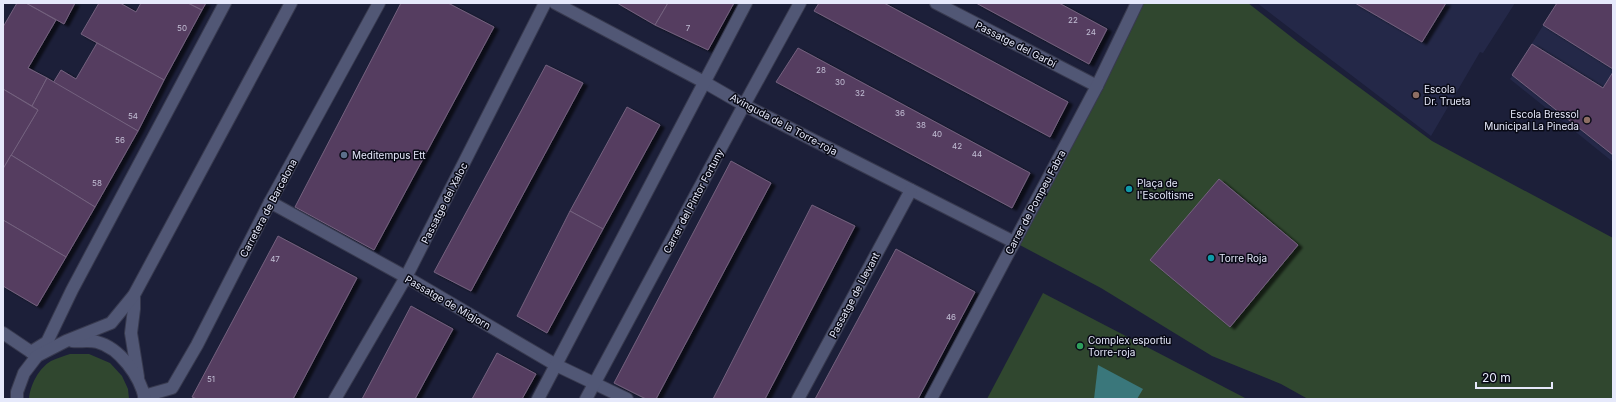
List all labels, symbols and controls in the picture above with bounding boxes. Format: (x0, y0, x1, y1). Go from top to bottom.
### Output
house number: 22 (1068, 15, 1078, 25)
street label: Passatge del Garbí (974, 18, 1059, 70)
house number: 50 (177, 23, 187, 33)
house number: 7 (686, 23, 691, 33)
house number: 24 (1086, 27, 1096, 37)
house number: 28 (816, 65, 826, 75)
house number: 30 (835, 77, 845, 87)
place label: Escola Dr. Trueta (1424, 83, 1470, 107)
house number: 32 (855, 88, 865, 98)
marker: Escola Dr. Trueta (1411, 90, 1421, 100)
street label: Avinguda de la Torre-roja (728, 91, 840, 157)
house number: 36 (895, 108, 905, 118)
place label: Escola Bressol Municipal La Pineda (1484, 108, 1579, 132)
house number: 54 (128, 111, 138, 121)
marker: Escola Bressol Municipal La Pineda (1582, 115, 1592, 125)
house number: 38 (916, 120, 926, 130)
house number: 40 (932, 129, 942, 139)
house number: 56 (115, 135, 125, 145)
house number: 42 (952, 141, 962, 151)
street label: Carrer del Pintor Fortuny (660, 146, 726, 255)
street label: Carrer de Pompeu Fabra (1002, 148, 1068, 256)
place label: Meditempus Ett (352, 149, 426, 161)
house number: 44 (972, 149, 982, 159)
marker: Meditempus Ett (339, 150, 349, 160)
street label: Carretera de Barcelona (237, 157, 299, 259)
street label: Passatge del Xaloc (418, 160, 470, 246)
place label: Plaça de l'Escoltisme (1137, 177, 1194, 201)
house number: 58 (92, 178, 102, 188)
marker: Plaça de l'Escoltisme (1124, 184, 1134, 194)
street label: Passatge de Llevant (826, 250, 882, 340)
place label: Torre Roja (1219, 252, 1267, 264)
marker: Torre Roja (1206, 253, 1216, 263)
house number: 47 (270, 254, 280, 264)
street label: Passatge de Migjorn (403, 273, 493, 331)
house number: 46 (946, 312, 956, 322)
place label: Complex esportiu Torre-roja (1088, 334, 1171, 358)
marker: Complex esportiu Torre-roja (1075, 341, 1085, 351)
scale bar (1476, 364, 1552, 390)
text: 20 m (1482, 370, 1511, 385)
house number: 51 (207, 374, 215, 384)

